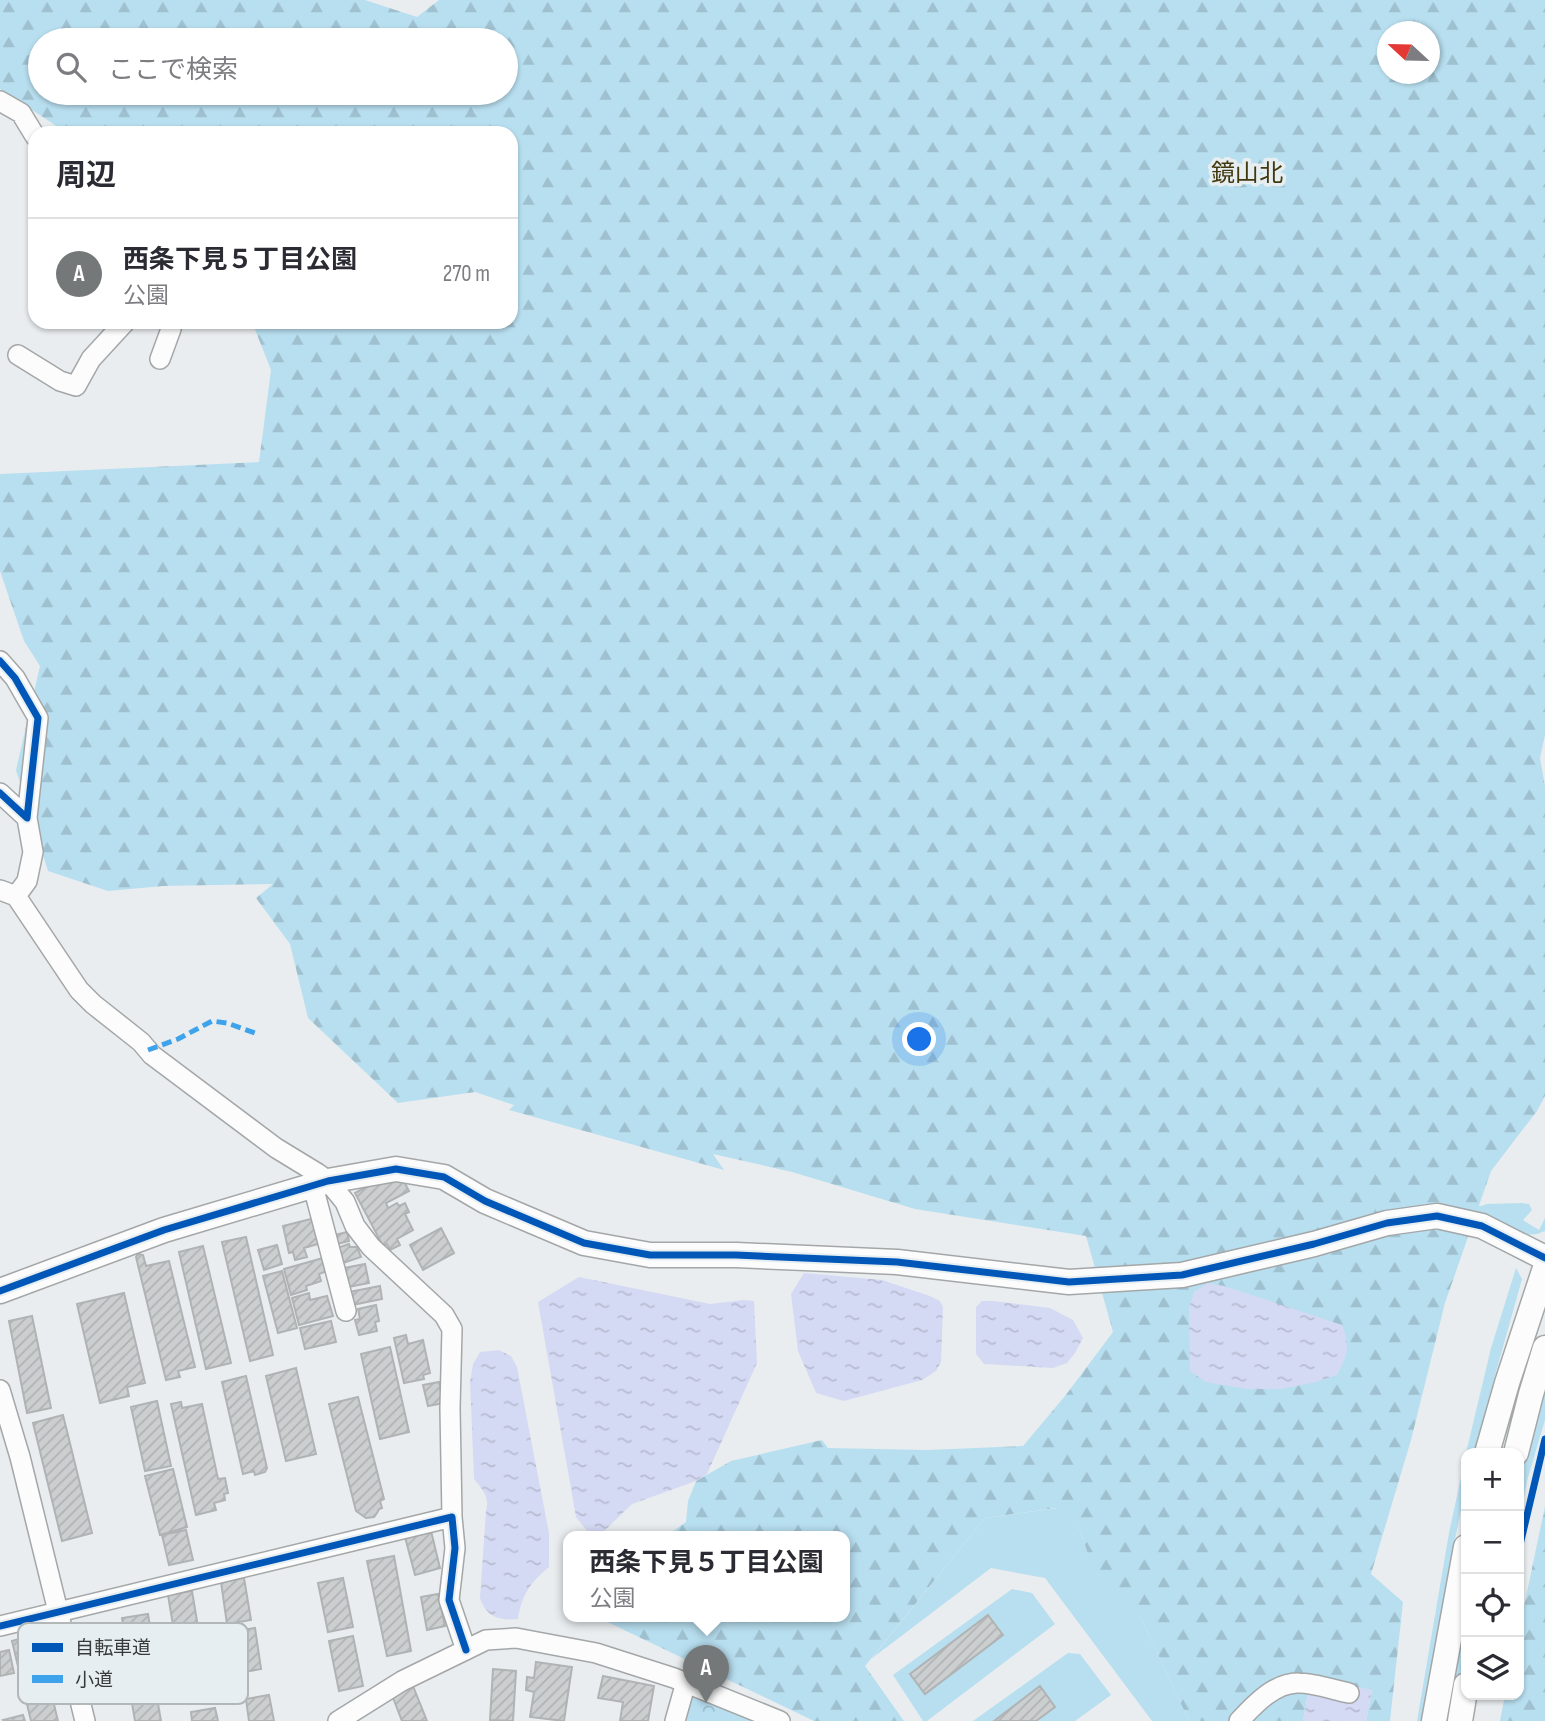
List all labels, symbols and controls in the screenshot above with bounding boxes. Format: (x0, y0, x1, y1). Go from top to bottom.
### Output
north arrow (1377, 21, 1440, 84)
search box (28, 28, 518, 105)
icon: search (52, 48, 90, 86)
text: ここで検索 (108, 55, 238, 86)
text: 周辺 (56, 158, 116, 194)
district label: 鏡山北 (1211, 159, 1283, 188)
text: 西条下見５丁目公園 (123, 245, 357, 276)
text: A (74, 260, 84, 288)
text: 270 m (443, 260, 490, 288)
text: 公園 (123, 282, 169, 310)
your location (902, 1022, 936, 1056)
map controls (1461, 1448, 1524, 1700)
button: + (1461, 1448, 1524, 1511)
button: − (1461, 1511, 1524, 1574)
popup (563, 1531, 850, 1622)
text: 西条下見５丁目公園 (589, 1548, 824, 1579)
button: locate (1461, 1574, 1524, 1637)
text: 公園 (589, 1585, 635, 1613)
legend (18, 1623, 248, 1704)
text: 自転車道 (75, 1637, 151, 1660)
button: layers (1461, 1637, 1524, 1700)
pin: A (683, 1645, 729, 1703)
text: 小道 (75, 1669, 113, 1692)

